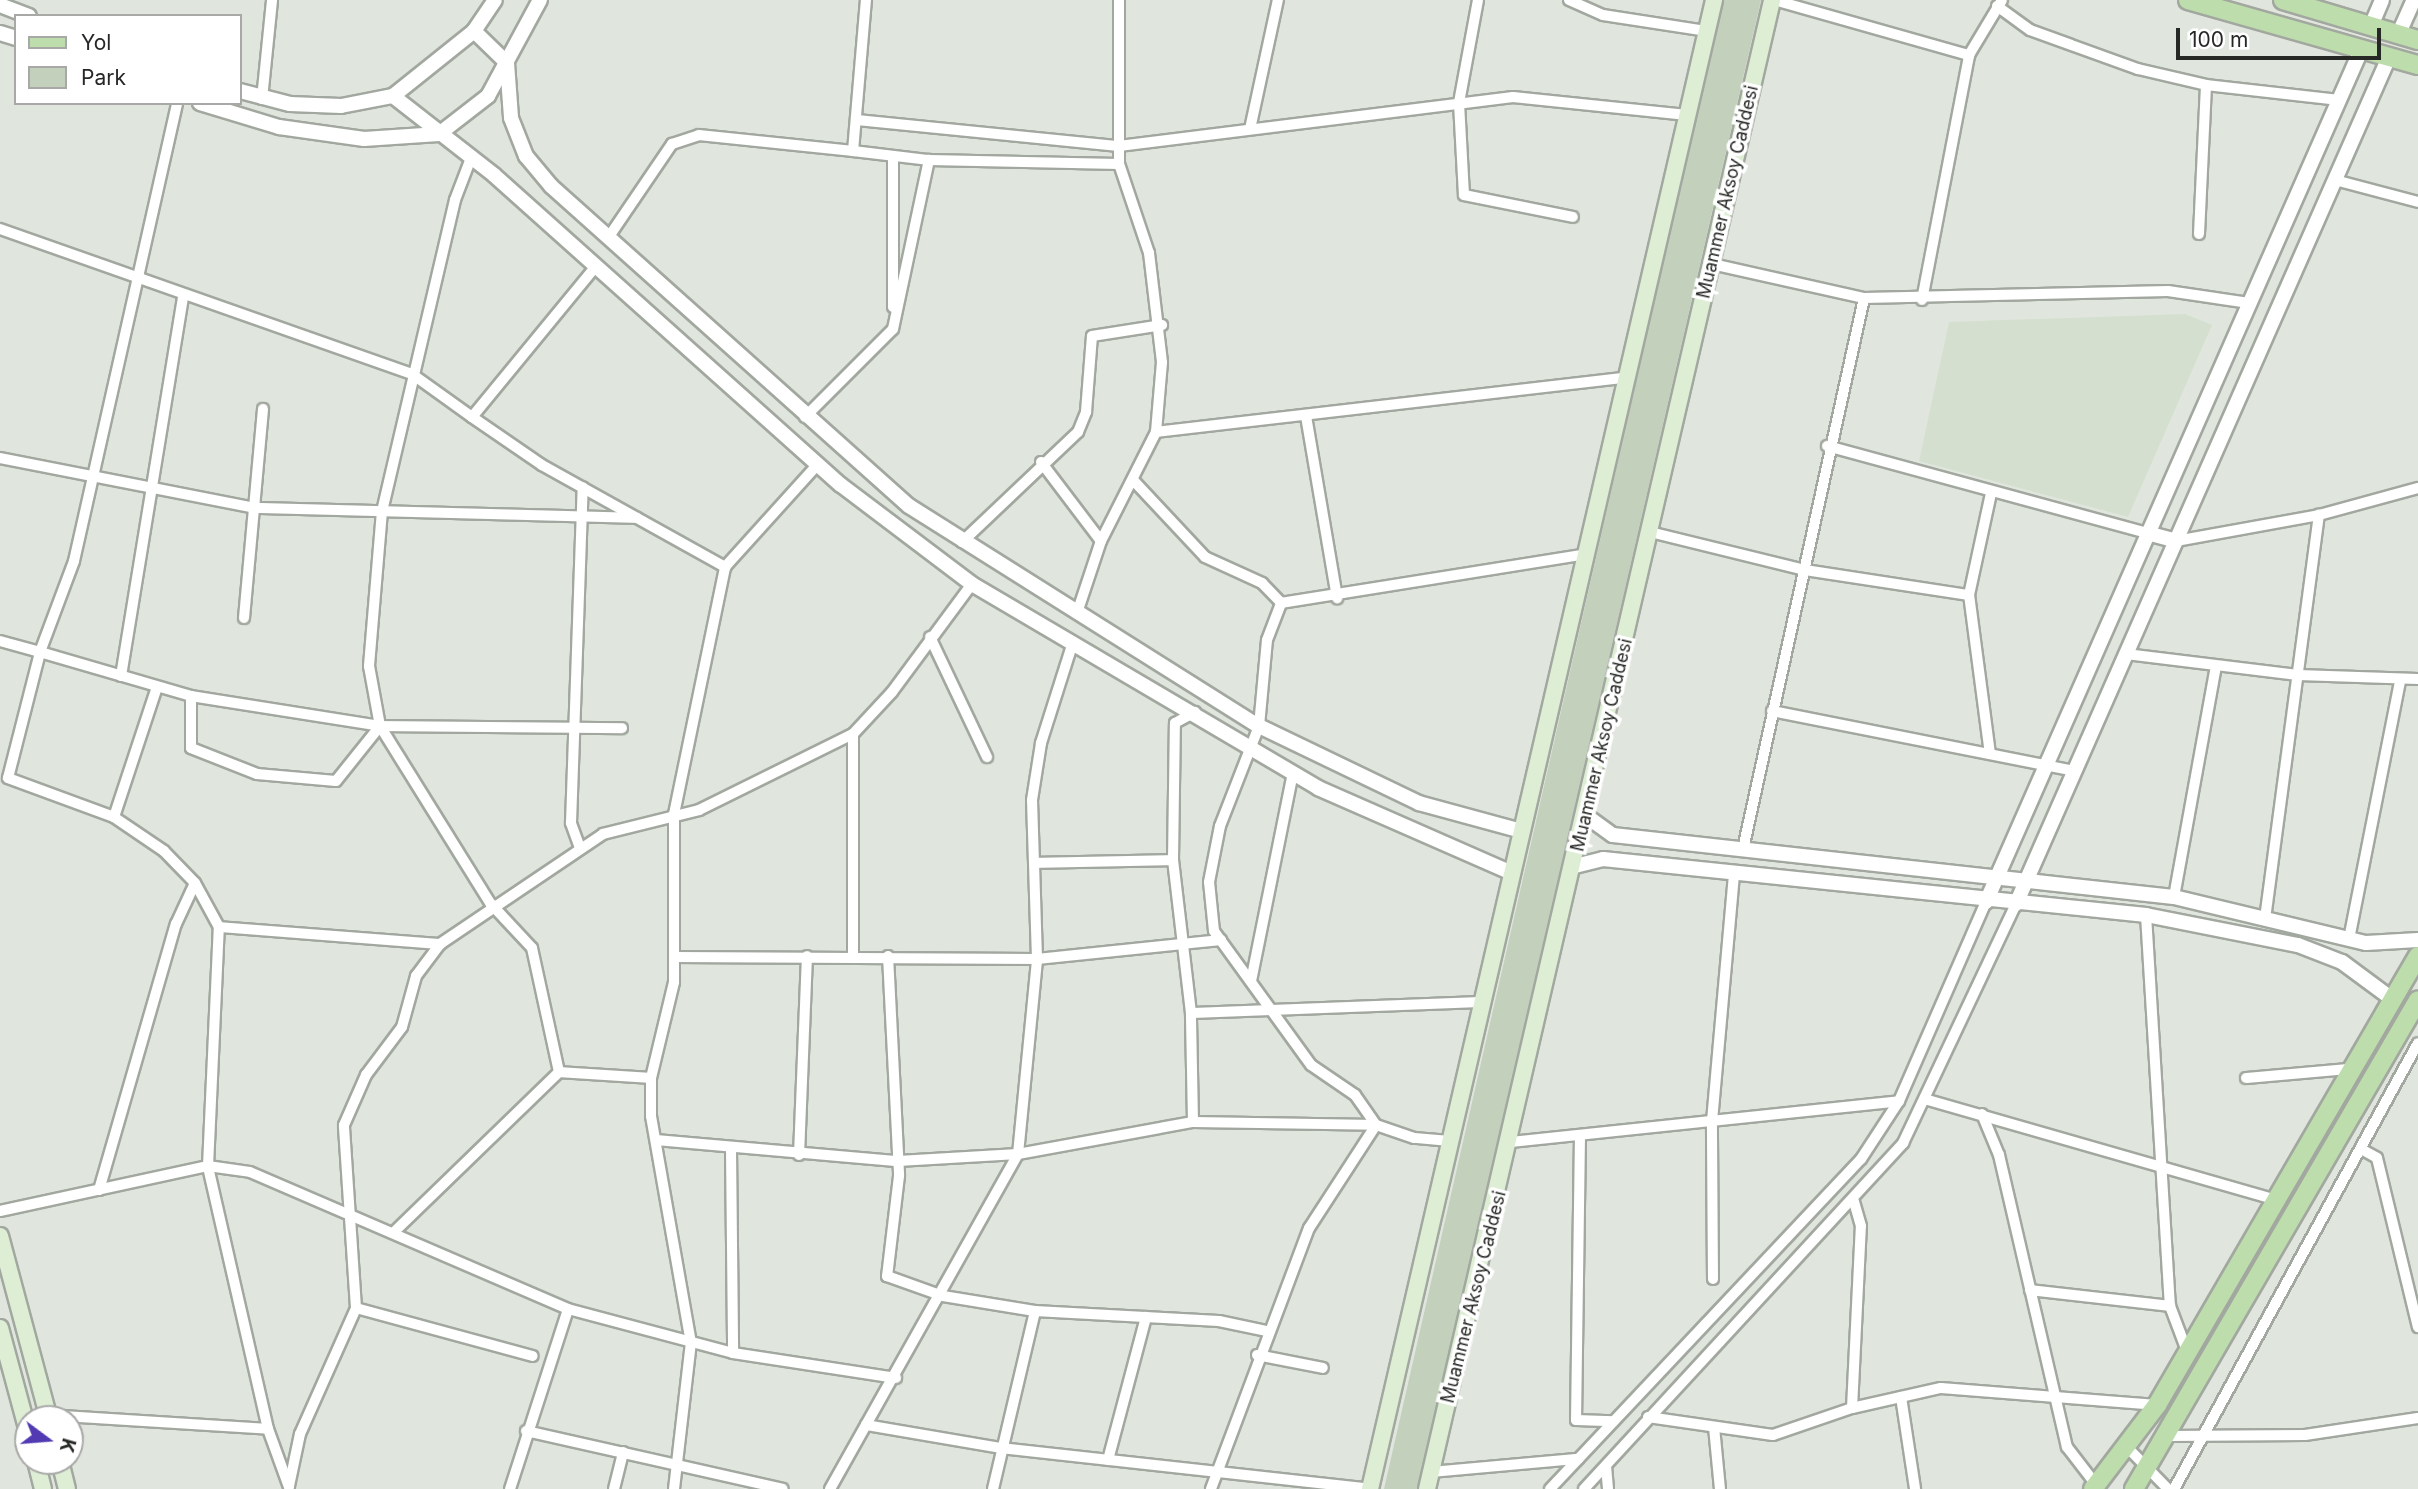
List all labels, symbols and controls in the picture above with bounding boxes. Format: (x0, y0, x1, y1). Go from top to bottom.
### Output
legend (14, 14, 242, 105)
scale bar (2180, 14, 2385, 58)
text: 100 m (2189, 27, 2248, 52)
text: Yol (81, 30, 111, 55)
text: Park (81, 65, 126, 90)
street label: Muammer Aksoy Caddesi (1693, 83, 1763, 301)
street label: Muammer Aksoy Caddesi (1567, 636, 1637, 854)
street label: Muammer Aksoy Caddesi (1437, 1189, 1511, 1405)
north arrow (14, 1405, 84, 1475)
text: K (55, 1436, 81, 1455)

